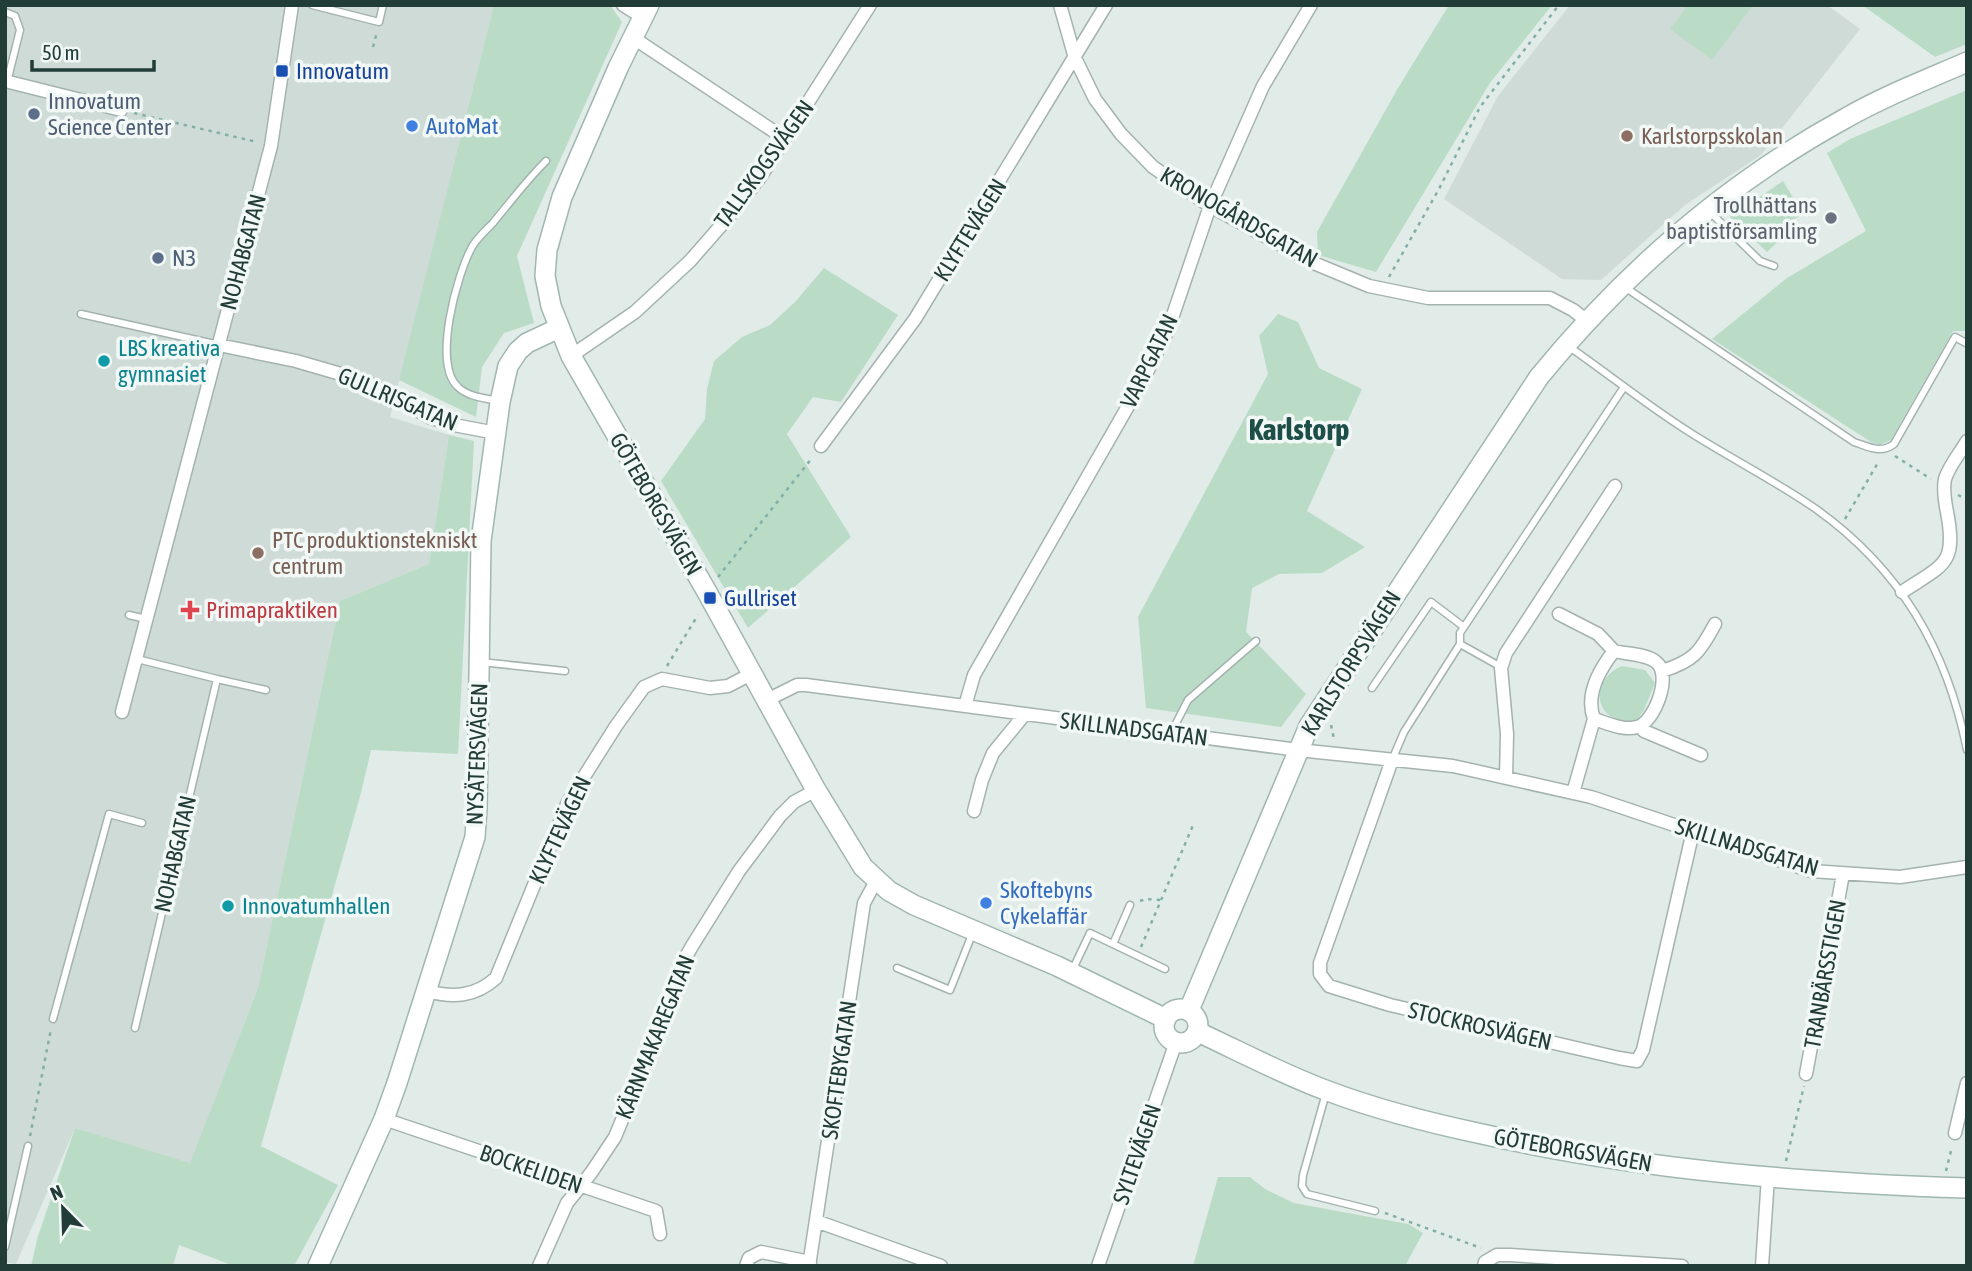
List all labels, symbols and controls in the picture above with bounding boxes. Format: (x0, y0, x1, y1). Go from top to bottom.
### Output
scale bar (32, 28, 154, 72)
text: 50 m (42, 40, 80, 64)
place label: Innovatum (296, 58, 389, 84)
marker: Innovatum (274, 63, 290, 79)
place label: Innovatum Science Center (48, 88, 172, 140)
street label: TALLSKOGSVÄGEN (709, 95, 819, 233)
marker: Innovatum Science Center (26, 106, 42, 122)
place label: AutoMat (426, 113, 498, 139)
marker: AutoMat (404, 118, 420, 134)
place label: Karlstorpsskolan (1641, 123, 1783, 149)
marker: Karlstorpsskolan (1619, 128, 1635, 144)
street label: KRONOGÅRDSGATAN (1156, 161, 1322, 273)
street label: KLYFTEVÄGEN (928, 174, 1012, 286)
street label: NOHABGATAN (215, 191, 271, 313)
place label: Trollhättans baptistförsamling (1666, 192, 1817, 244)
marker: Trollhättans baptistförsamling (1823, 210, 1839, 226)
place label: N3 (172, 245, 196, 271)
marker: N3 (150, 250, 166, 266)
street label: VARPGATAN (1115, 310, 1183, 412)
place label: LBS kreativa gymnasiet (118, 335, 221, 387)
marker: LBS kreativa gymnasiet (96, 353, 112, 369)
street label: GULLRISGATAN (334, 362, 462, 436)
district label: Karlstorp (1249, 412, 1349, 446)
street label: GÖTEBORGSVÄGEN (605, 428, 707, 580)
place label: PTC produktionstekniskt centrum (272, 527, 477, 579)
marker: PTC produktionstekniskt centrum (250, 545, 266, 561)
place label: Gullriset (724, 585, 797, 611)
street label: KARLSTORPSVÄGEN (1296, 586, 1406, 740)
marker: Gullriset (702, 590, 718, 606)
place label: Primapraktiken (206, 597, 338, 623)
marker: Primapraktiken (180, 600, 200, 620)
street label: NYSÄTERSVÄGEN (462, 682, 492, 826)
street label: SKILLNADSGATAN (1059, 707, 1209, 751)
street label: KLYFTEVÄGEN (524, 772, 596, 888)
street label: NOHABGATAN (149, 793, 201, 915)
street label: SKILLNADSGATAN (1672, 813, 1822, 881)
place label: Skoftebyns Cykelaffär (1000, 877, 1093, 929)
place label: Innovatumhallen (242, 893, 390, 919)
marker: Skoftebyns Cykelaffär (978, 895, 994, 911)
street label: TRANBÄRSSTIGEN (1799, 897, 1851, 1051)
marker: Innovatumhallen (220, 898, 236, 914)
street label: KÄRNMAKAREGATAN (610, 951, 700, 1123)
street label: STOCKROSVÄGEN (1406, 997, 1554, 1055)
street label: SKOFTEBYGATAN (816, 999, 862, 1141)
street label: SYLTEVÄGEN (1108, 1100, 1166, 1208)
street label: GÖTEBORGSVÄGEN (1492, 1123, 1654, 1177)
street label: BOCKELIDEN (476, 1139, 586, 1199)
north arrow (28, 1173, 98, 1243)
text: N (47, 1180, 66, 1205)

